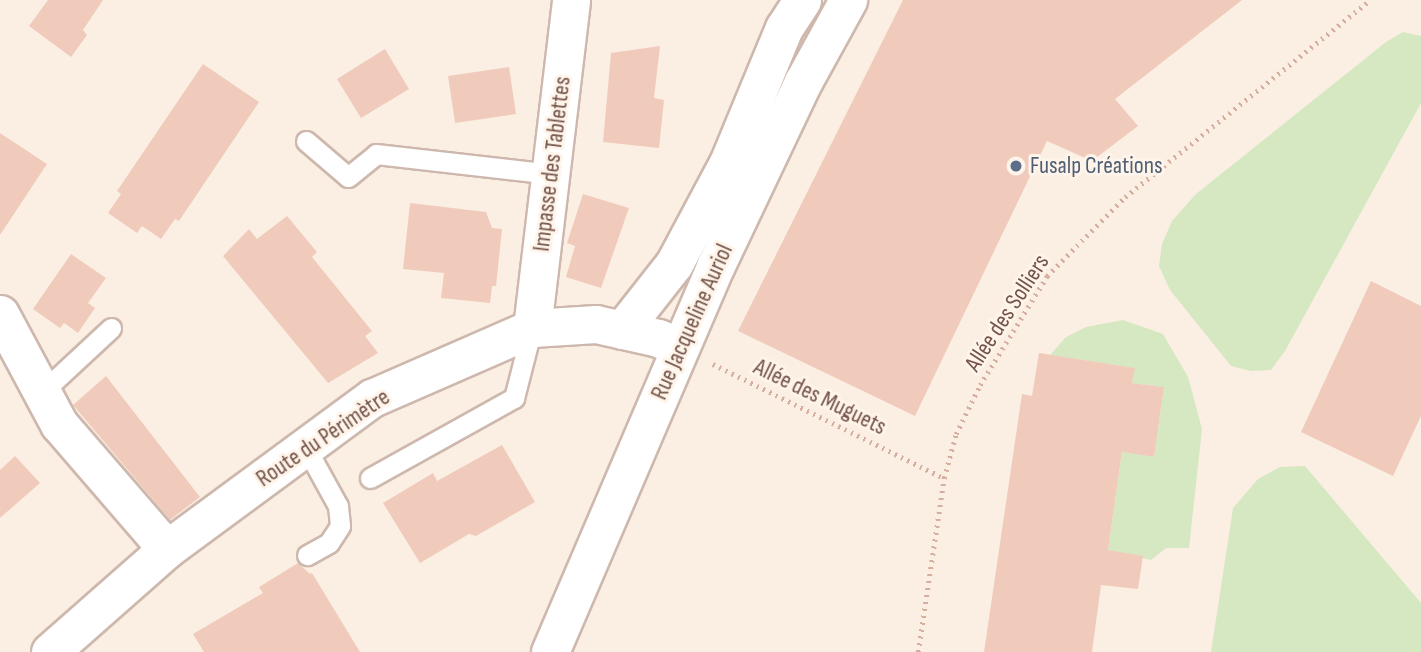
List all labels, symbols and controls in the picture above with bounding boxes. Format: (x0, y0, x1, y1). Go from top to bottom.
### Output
street label: Impasse des Tablettes (527, 75, 577, 253)
place label: Fusalp Créations (1030, 152, 1163, 180)
marker: Fusalp Créations (1008, 158, 1024, 174)
street label: Rue Jacqueline Auriol (645, 240, 739, 404)
street label: Allée des Solliers (959, 249, 1055, 377)
street label: Allée des Muguets (749, 353, 891, 441)
street label: Route du Périmètre (251, 383, 395, 493)

